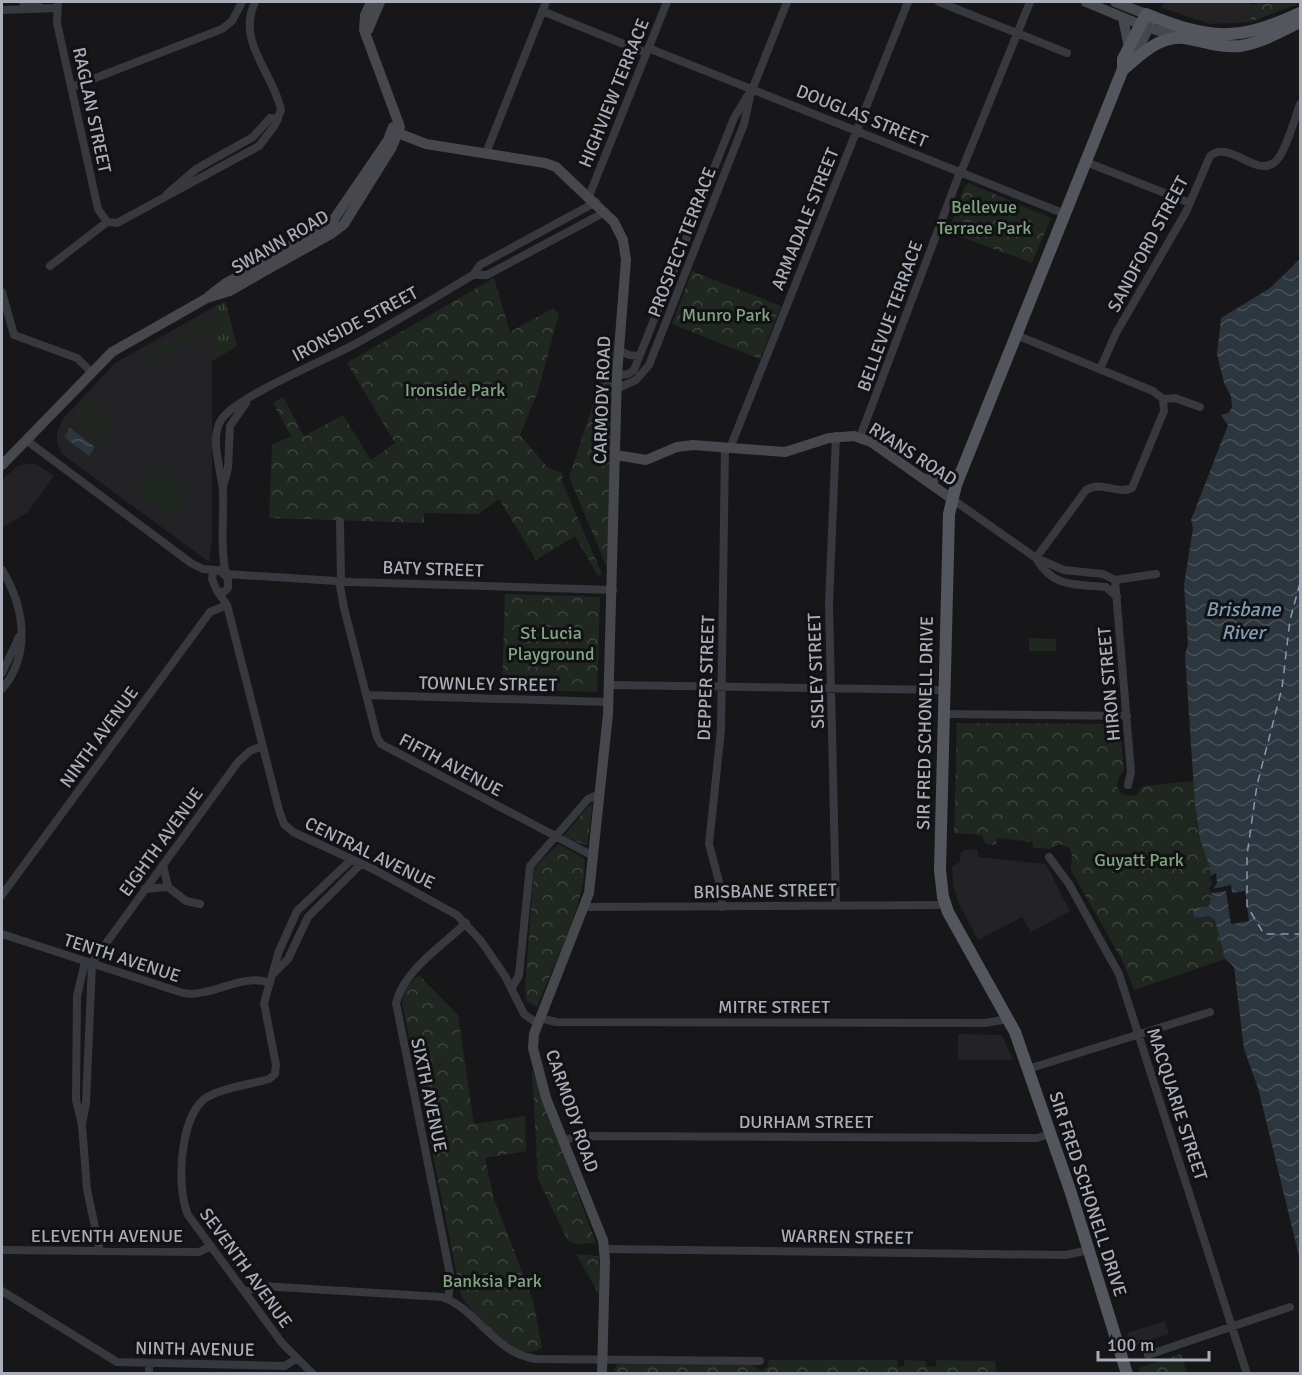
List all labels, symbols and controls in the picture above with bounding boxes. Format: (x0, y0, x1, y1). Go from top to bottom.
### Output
street label: HIGHVIEW TERRACE (574, 15, 654, 171)
street label: RAGLAN STREET (68, 45, 116, 175)
street label: DOUGLAS STREET (793, 80, 931, 152)
street label: ARMADALE STREET (766, 144, 844, 293)
street label: PROSPECT TERRACE (643, 164, 721, 320)
street label: SANDFORD STREET (1103, 172, 1193, 316)
park label: Bellevue Terrace Park (937, 196, 1031, 239)
street label: SWANN ROAD (227, 205, 333, 279)
street label: BELLEVUE TERRACE (853, 238, 927, 394)
street label: IRONSIDE STREET (288, 281, 422, 366)
park label: Munro Park (682, 304, 770, 326)
street label: CARMODY ROAD (589, 335, 615, 465)
park label: Ironside Park (405, 379, 505, 401)
street label: RYANS ROAD (865, 417, 961, 491)
street label: BATY STREET (382, 556, 484, 582)
water label: Brisbane River (1205, 597, 1282, 645)
street label: SISLEY STREET (803, 612, 829, 729)
street label: DEPPER STREET (693, 615, 719, 741)
street label: SIR FRED SCHONELL DRIVE (912, 616, 938, 830)
park label: St Lucia Playground (507, 622, 595, 665)
street label: HIRON STREET (1093, 626, 1125, 742)
street label: TOWNLEY STREET (419, 672, 558, 696)
street label: NINTH AVENUE (55, 682, 143, 792)
street label: FIFTH AVENUE (395, 729, 507, 801)
street label: EIGHTH AVENUE (114, 783, 208, 901)
street label: CENTRAL AVENUE (301, 812, 439, 894)
park label: Guyatt Park (1094, 849, 1184, 871)
street label: BRISBANE STREET (693, 879, 837, 903)
street label: TENTH AVENUE (61, 929, 183, 987)
street label: MITRE STREET (718, 996, 830, 1018)
street label: MACQUARIE STREET (1142, 1025, 1212, 1183)
street label: SIXTH AVENUE (406, 1036, 452, 1154)
street label: CARMODY ROAD (541, 1047, 603, 1175)
street label: SIR FRED SCHONELL DRIVE (1044, 1089, 1132, 1299)
street label: DURHAM STREET (739, 1111, 873, 1133)
street label: SEVENTH AVENUE (195, 1204, 297, 1332)
street label: ELEVENTH AVENUE (31, 1225, 183, 1247)
street label: WARREN STREET (781, 1225, 913, 1249)
park label: Banksia Park (442, 1270, 542, 1292)
scale bar (1098, 1324, 1209, 1362)
text: 100 m (1107, 1334, 1154, 1356)
street label: NINTH AVENUE (135, 1337, 255, 1361)

